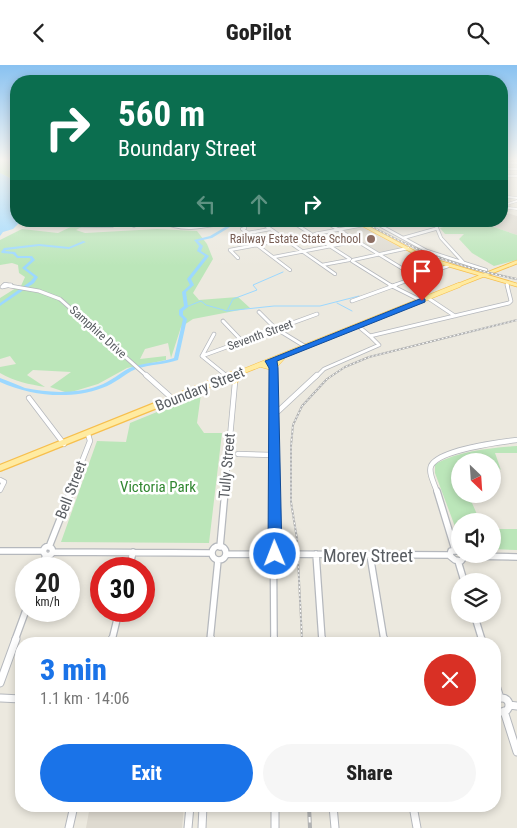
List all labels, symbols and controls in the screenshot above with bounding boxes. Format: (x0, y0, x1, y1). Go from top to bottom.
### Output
icon: back (25, 19, 53, 47)
icon: search (464, 19, 492, 47)
text: GoPilot (226, 20, 291, 45)
text: 560 m (118, 94, 205, 135)
icon: right (35, 95, 100, 160)
text: Boundary Street (118, 136, 256, 161)
icon: left (192, 190, 220, 218)
icon: ahead (245, 190, 273, 218)
icon: right (298, 190, 326, 218)
place label: Railway Estate State School (230, 232, 361, 246)
marker: Railway Estate State School (365, 233, 377, 245)
pin (401, 250, 443, 301)
icon: arrive (408, 257, 436, 285)
street label: Samphire Drive (67, 303, 129, 361)
street label: Seventh Street (225, 317, 295, 353)
street label: Boundary Street (153, 363, 247, 415)
street label: Tully Street (215, 432, 239, 500)
north arrow (451, 453, 501, 503)
map controls (451, 453, 501, 623)
street label: Bell Street (52, 458, 90, 522)
park label: Victoria Park (120, 478, 196, 496)
button: sound (451, 513, 501, 563)
position arrow (248, 527, 300, 579)
street label: Morey Street (323, 545, 413, 566)
speed limit sign: 30 (90, 557, 155, 622)
text: 20 (35, 569, 60, 598)
button: layers (451, 573, 501, 623)
text: km/h (35, 595, 60, 609)
text: 3 min (40, 652, 107, 687)
button: close (424, 654, 476, 706)
text: 1.1 km · 14:06 (40, 689, 130, 708)
button: Exit (40, 744, 253, 802)
button: Share (263, 744, 476, 802)

